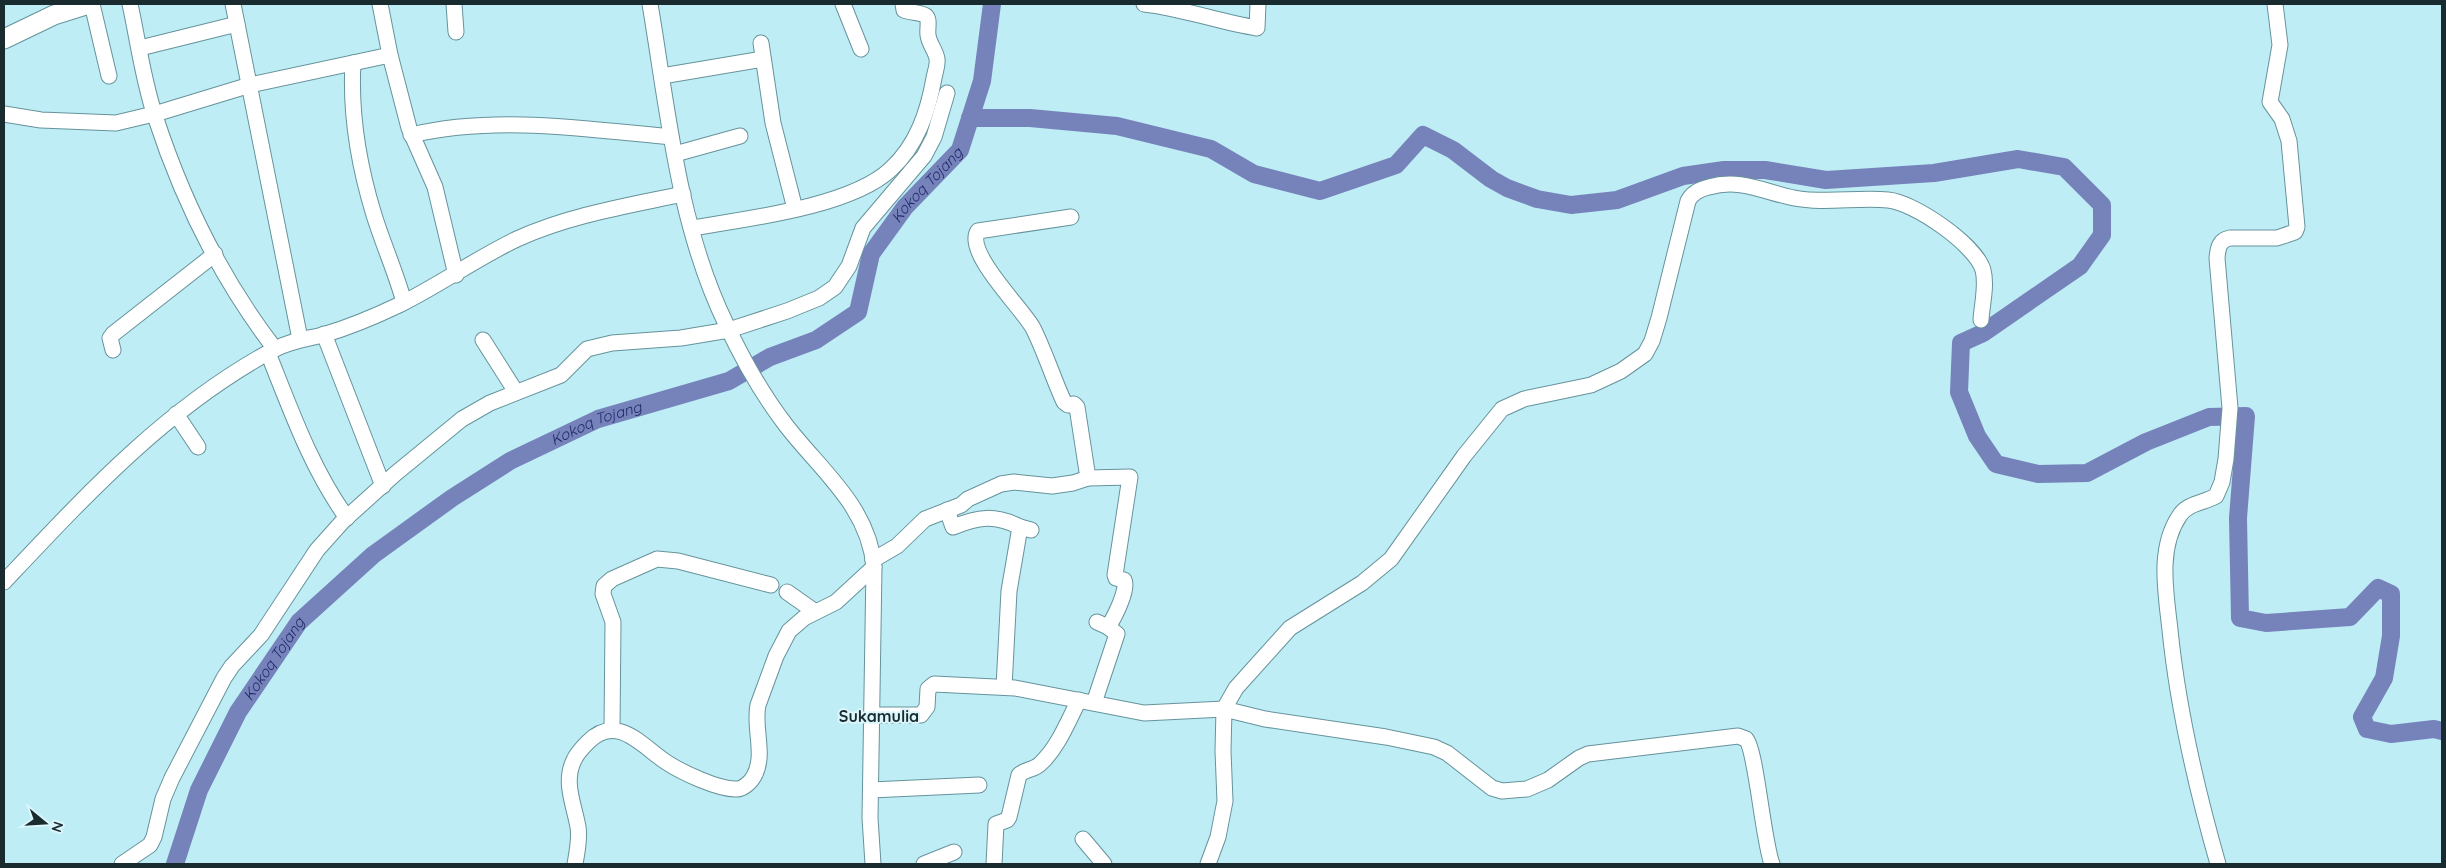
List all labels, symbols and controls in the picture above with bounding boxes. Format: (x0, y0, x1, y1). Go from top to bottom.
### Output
water label: Kokoq Tojang (887, 142, 967, 226)
water label: Kokoq Tojang (547, 396, 645, 449)
water label: Kokoq Tojang (239, 612, 309, 704)
district label: Sukamulia (839, 706, 919, 726)
north arrow (20, 798, 70, 848)
text: N (47, 819, 68, 835)

